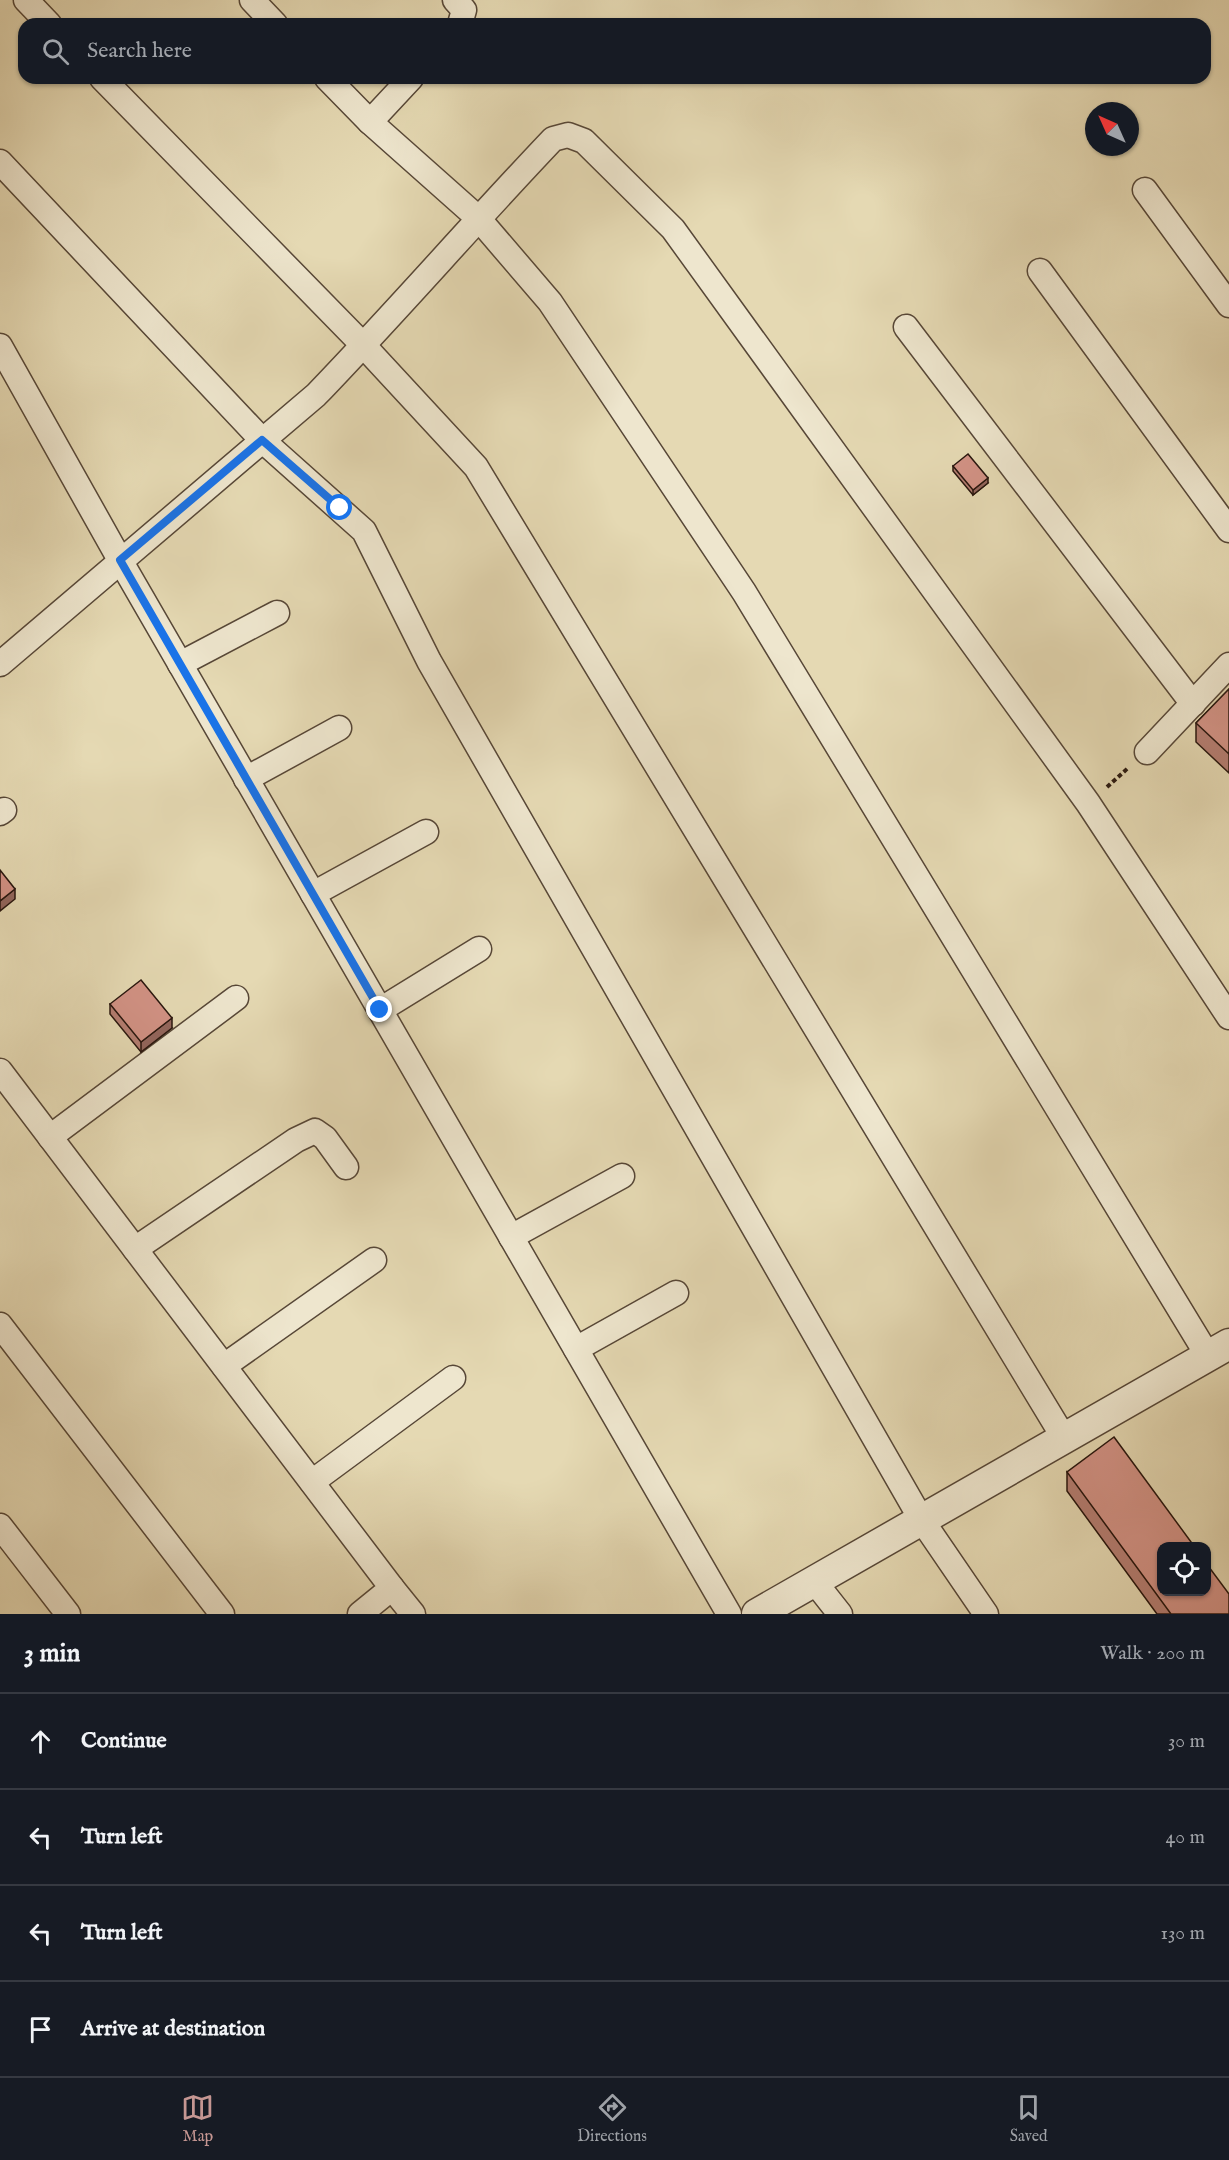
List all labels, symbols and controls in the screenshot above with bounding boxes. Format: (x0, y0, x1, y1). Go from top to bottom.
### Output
search box (18, 18, 1211, 84)
icon: search (39, 35, 72, 68)
text: Search here (87, 37, 192, 65)
north arrow (1085, 102, 1139, 156)
route start (326, 494, 352, 520)
route end (366, 996, 392, 1022)
map controls (1157, 1542, 1211, 1596)
button: locate (1157, 1542, 1211, 1596)
text: 3 min (24, 1637, 80, 1670)
text: Walk · 200 m (1100, 1641, 1205, 1666)
icon: ahead (24, 1725, 57, 1758)
text: Continue (81, 1727, 167, 1755)
text: 30 m (1168, 1729, 1205, 1754)
icon: left (24, 1821, 57, 1854)
text: Turn left (81, 1823, 163, 1851)
text: 40 m (1166, 1825, 1205, 1850)
icon: left (24, 1917, 57, 1950)
text: Turn left (81, 1919, 163, 1947)
text: 130 m (1160, 1921, 1205, 1946)
icon: arrive (24, 2013, 57, 2046)
text: Arrive at destination (81, 2015, 265, 2043)
tab: Map (181, 2091, 214, 2147)
tab: Directions (577, 2091, 647, 2147)
tab: Saved (1010, 2091, 1048, 2147)

